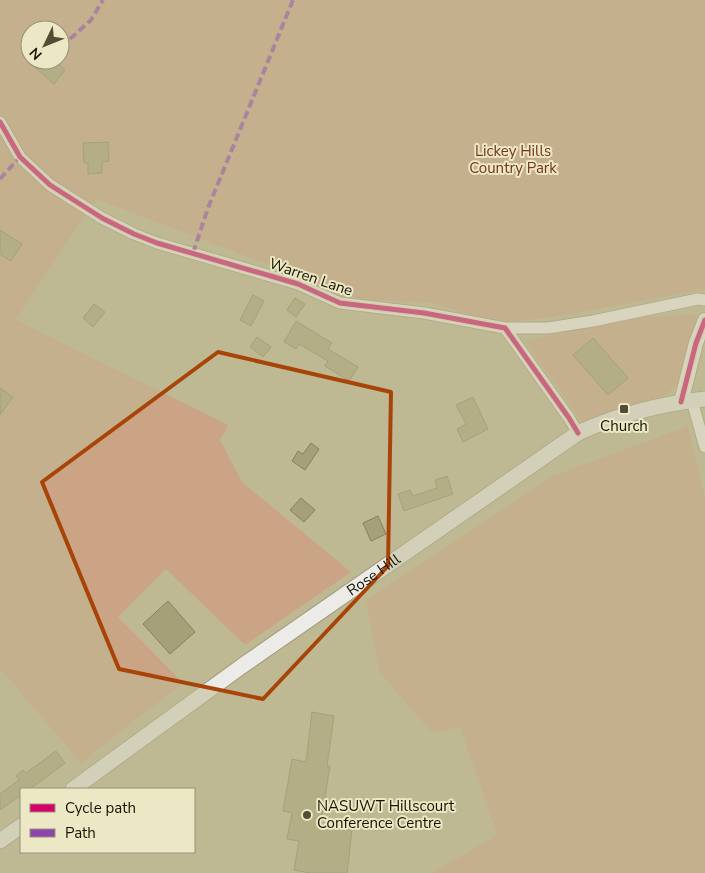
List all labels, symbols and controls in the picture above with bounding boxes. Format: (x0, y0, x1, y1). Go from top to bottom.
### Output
north arrow (20, 20, 70, 70)
text: N (25, 43, 46, 64)
park label: Lickey Hills Country Park (469, 141, 557, 178)
street label: Warren Lane (267, 253, 355, 301)
marker: Church (618, 403, 630, 415)
place label: Church (600, 416, 648, 436)
street label: Rose Hill (343, 549, 405, 600)
legend (20, 788, 195, 853)
place label: NASUWT Hillscourt Conference Centre (317, 796, 455, 833)
text: Cycle path (65, 798, 136, 818)
marker: NASUWT Hillscourt Conference Centre (301, 809, 313, 821)
text: Path (65, 823, 96, 843)

